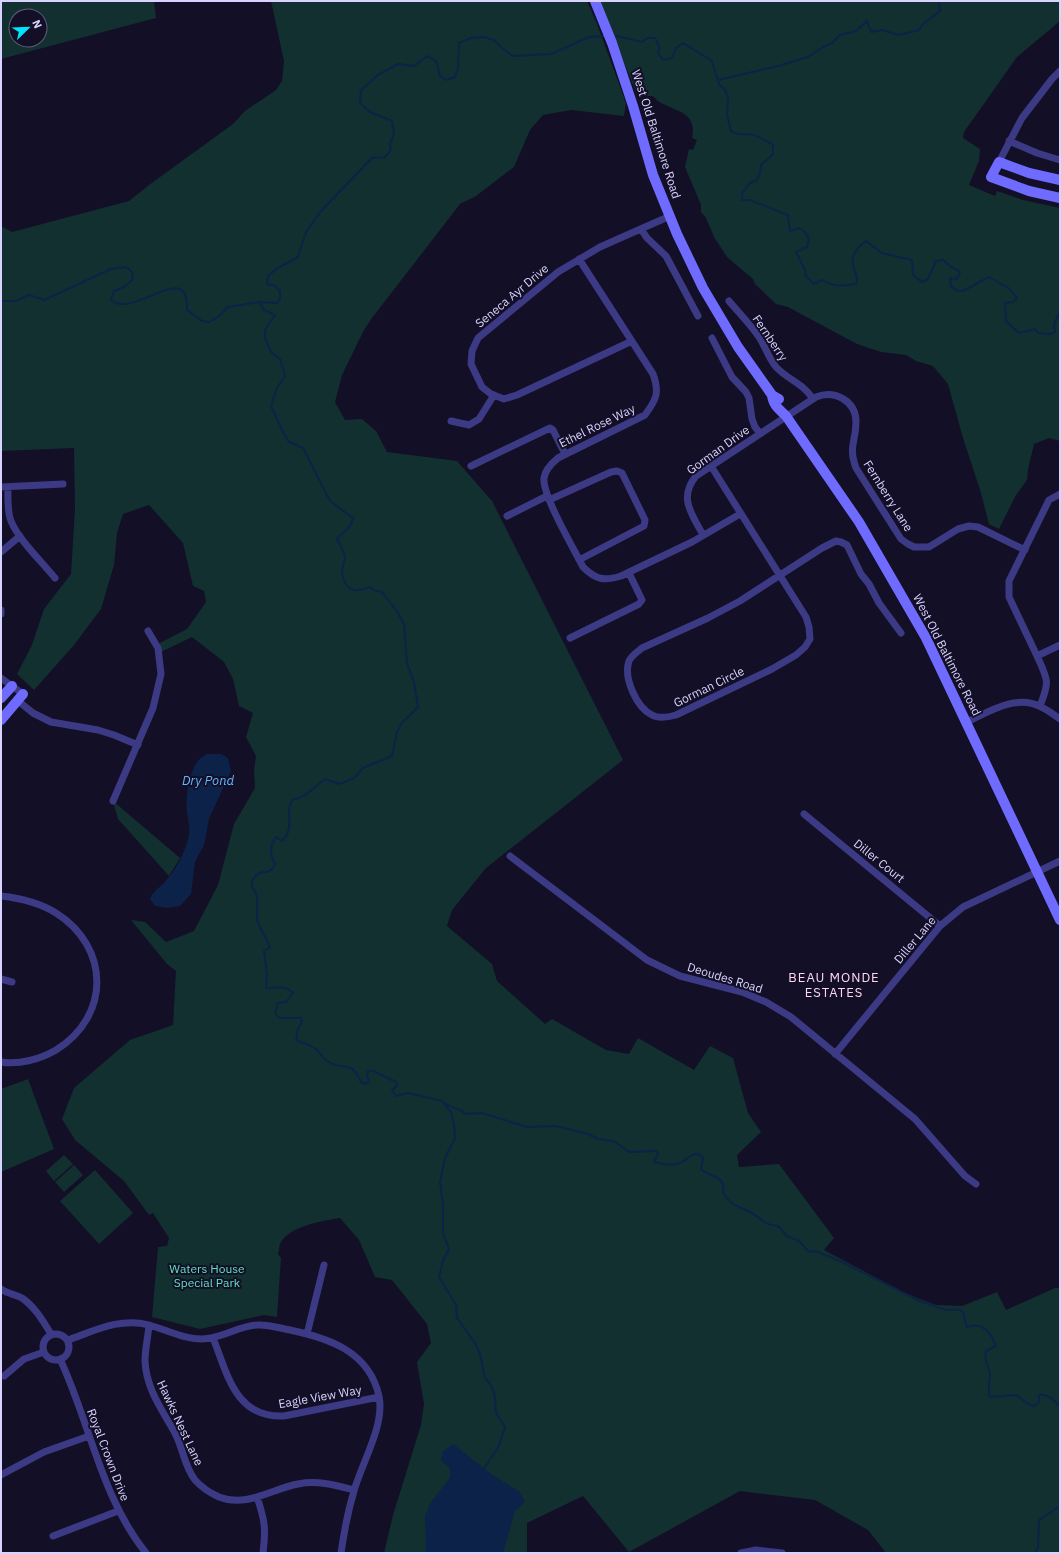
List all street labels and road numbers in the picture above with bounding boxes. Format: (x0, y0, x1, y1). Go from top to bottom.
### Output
street label: West Old Baltimore Road (629, 67, 684, 200)
street label: Seneca Ayr Drive (472, 260, 552, 331)
street label: Fernberry (749, 312, 791, 364)
street label: Ethel Rose Way (556, 401, 637, 451)
street label: Gorman Drive (683, 422, 752, 477)
street label: Fernberry Lane (861, 457, 917, 535)
street label: West Old Baltimore Road (910, 591, 985, 718)
street label: Gorman Circle (671, 663, 747, 710)
street label: Diller Court (851, 836, 908, 886)
street label: Diller Lane (890, 913, 939, 966)
street label: Deoudes Road (686, 959, 765, 996)
street label: Hawks Nest Lane (154, 1378, 207, 1468)
street label: Eagle View Way (277, 1382, 363, 1411)
street label: Royal Crown Drive (84, 1407, 133, 1503)

